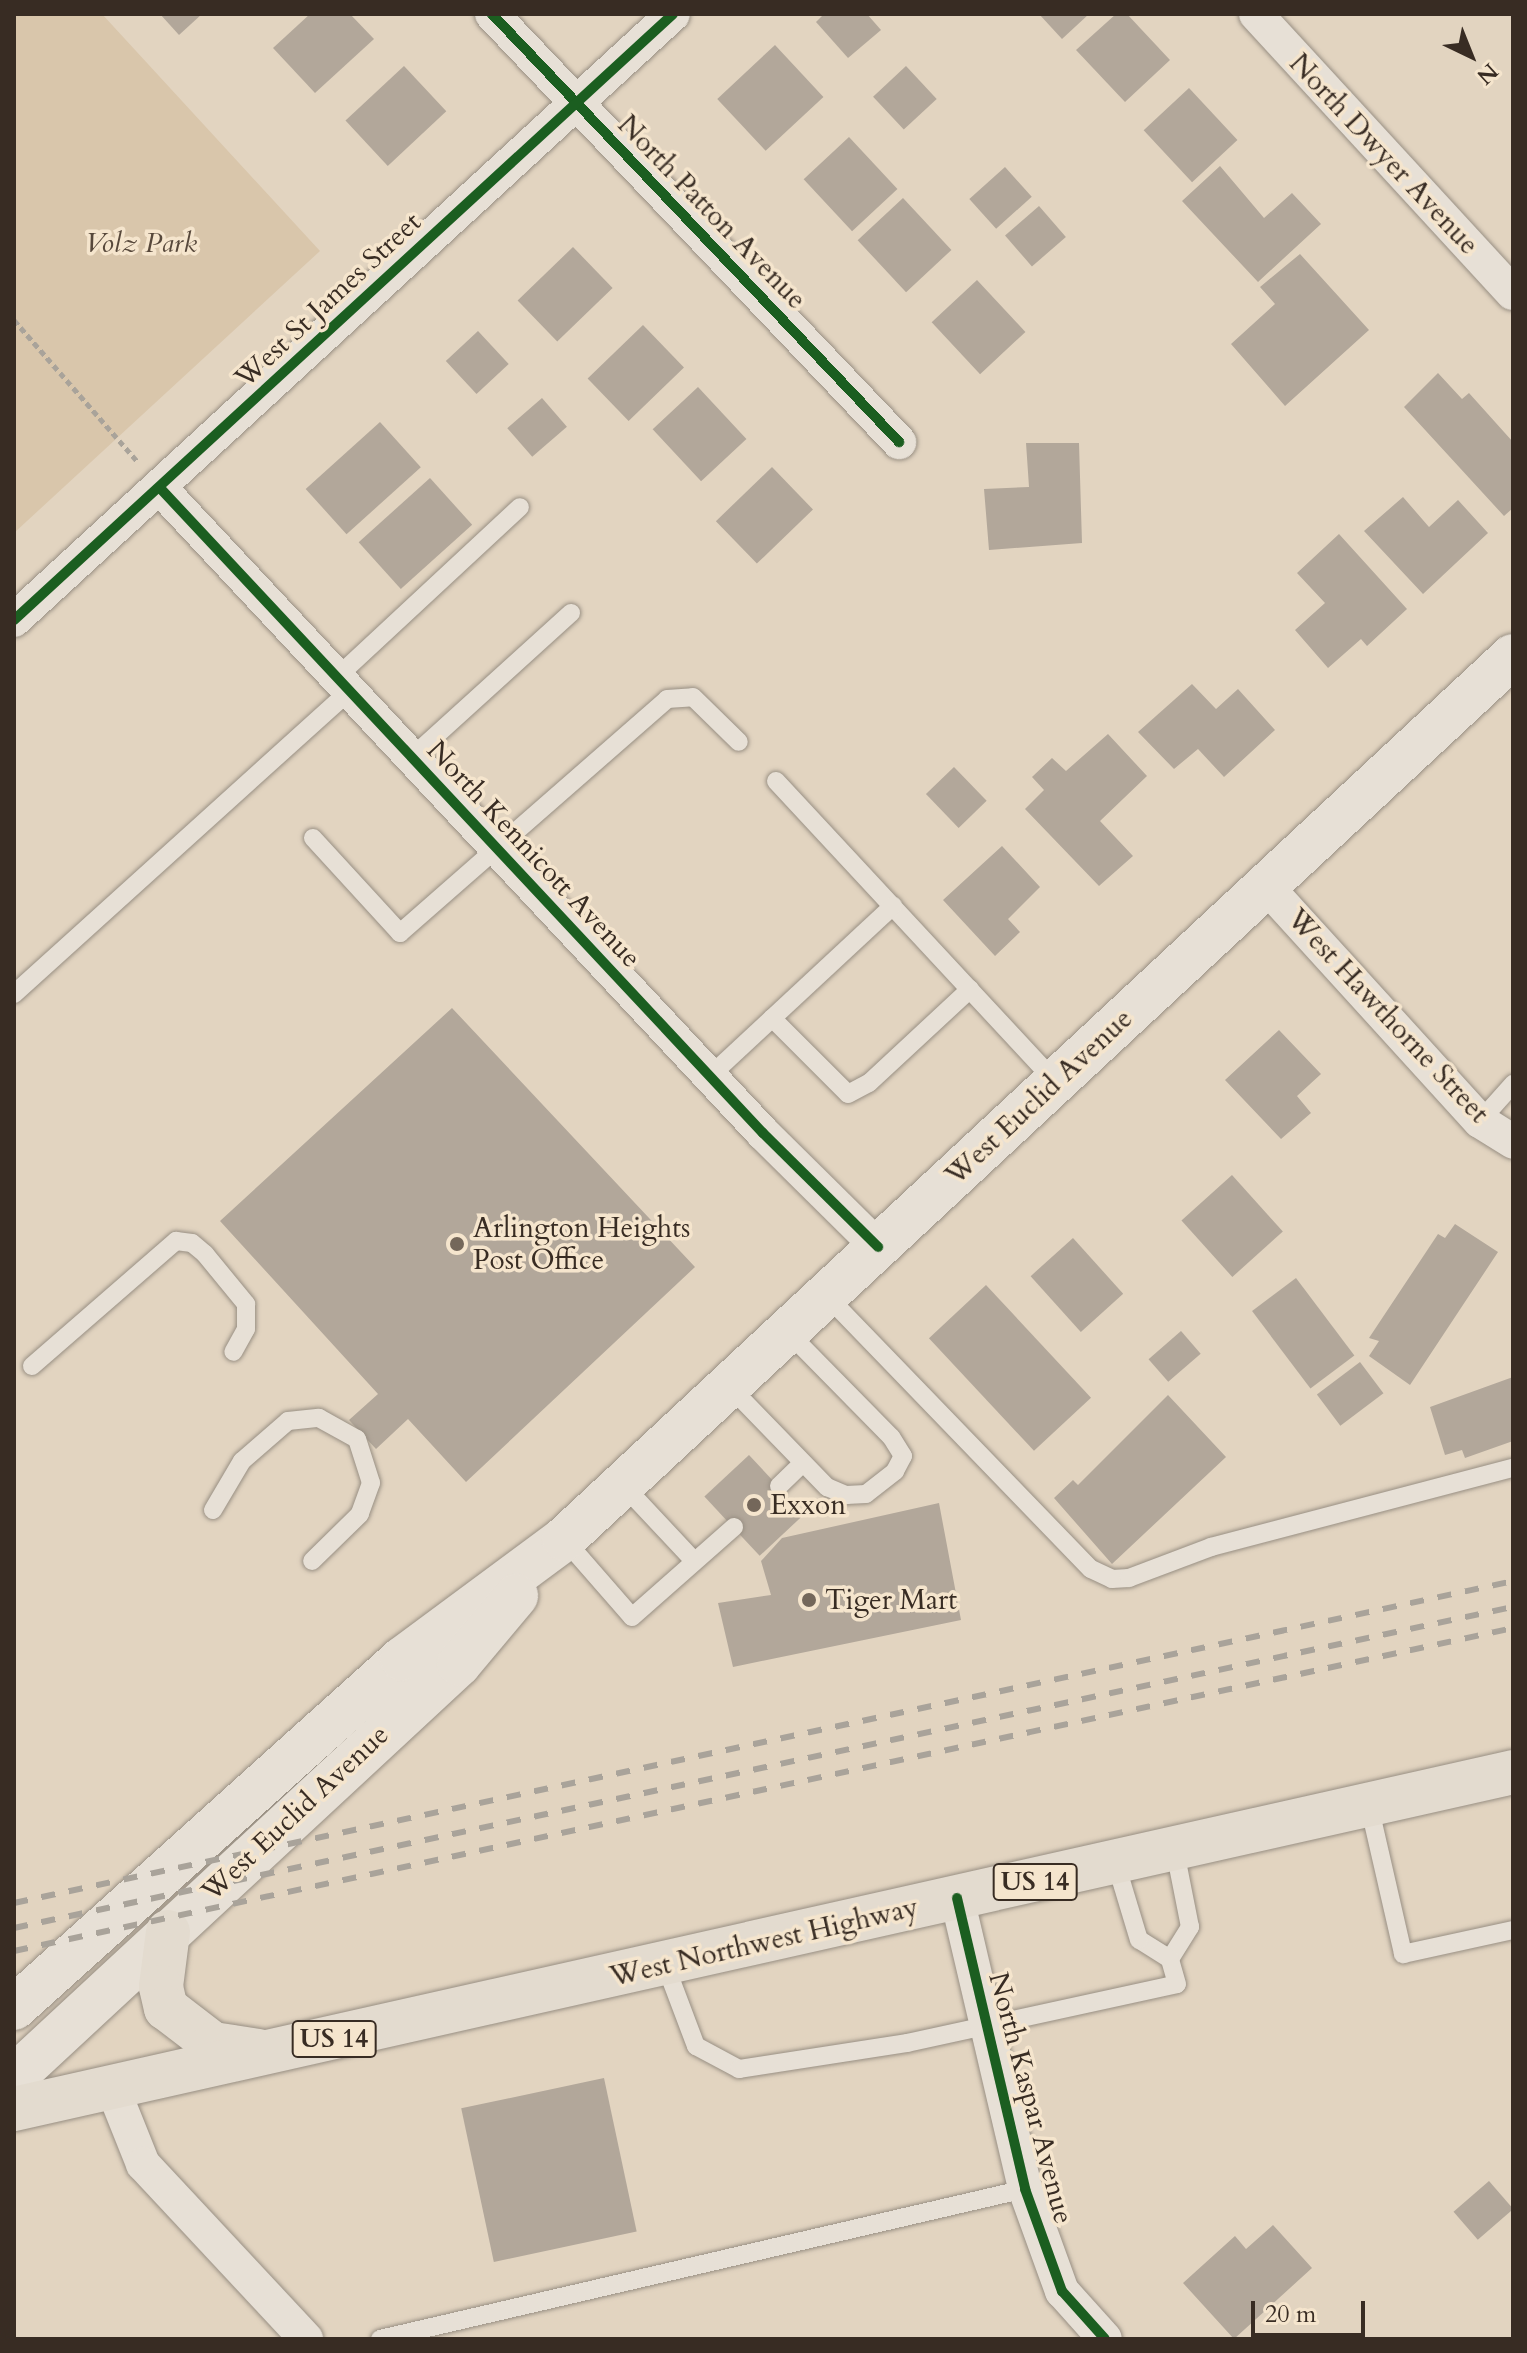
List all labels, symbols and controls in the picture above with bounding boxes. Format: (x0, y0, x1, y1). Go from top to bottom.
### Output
north arrow (1431, 16, 1511, 96)
street label: North Dwyer Avenue (1282, 47, 1486, 261)
street label: North Patton Avenue (611, 108, 813, 316)
street label: West St James Street (228, 205, 428, 395)
park label: Volz Park (85, 226, 197, 260)
street label: North Kennicott Avenue (420, 734, 648, 974)
street label: West Hawthorne Street (1280, 902, 1496, 1130)
street label: West Euclid Avenue (939, 1002, 1139, 1192)
place label: Arlington Heights Post Office (473, 1211, 690, 1277)
marker: Arlington Heights Post Office (448, 1235, 466, 1253)
place label: Exxon (770, 1488, 846, 1522)
marker: Exxon (745, 1496, 763, 1514)
place label: Tiger Mart (825, 1583, 957, 1617)
marker: Tiger Mart (800, 1591, 818, 1609)
street label: West Euclid Avenue (195, 1718, 395, 1908)
road number: US 14 (991, 1860, 1079, 1904)
street label: West Northwest Highway (607, 1890, 921, 1994)
street label: North Kaspar Avenue (981, 1969, 1081, 2227)
road number: US 14 (290, 2017, 378, 2061)
scale bar (1255, 2285, 1369, 2335)
text: 20 m (1265, 2298, 1316, 2331)

